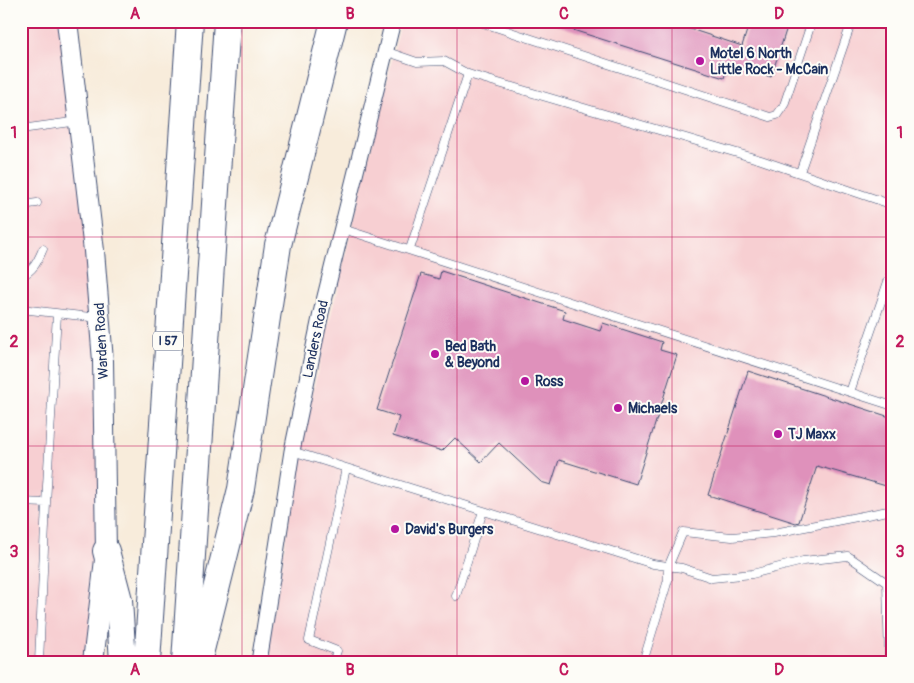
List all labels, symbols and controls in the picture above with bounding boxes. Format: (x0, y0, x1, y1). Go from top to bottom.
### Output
text: A (130, 4, 141, 24)
text: B (345, 4, 355, 24)
text: C (559, 4, 569, 24)
text: D (774, 4, 784, 24)
place label: Motel 6 North Little Rock - McCain (710, 45, 828, 78)
marker: Motel 6 North Little Rock - McCain (694, 55, 706, 67)
text: 1 (11, 123, 17, 143)
text: 1 (897, 123, 903, 143)
street label: Landers Road (299, 299, 332, 380)
street label: Warden Road (91, 302, 112, 380)
text: 2 (10, 332, 19, 352)
road number: I 57 (153, 332, 183, 351)
text: 2 (896, 332, 905, 352)
place label: Bed Bath & Beyond (445, 338, 500, 371)
marker: Bed Bath & Beyond (429, 348, 441, 360)
place label: Ross (535, 373, 564, 390)
marker: Ross (519, 375, 531, 387)
place label: Michaels (628, 400, 678, 417)
marker: Michaels (612, 402, 624, 414)
place label: TJ Maxx (787, 426, 836, 443)
marker: TJ Maxx (772, 428, 784, 440)
place label: David's Burgers (405, 521, 494, 538)
marker: David's Burgers (389, 523, 401, 535)
text: 3 (10, 542, 19, 562)
text: 3 (896, 542, 905, 562)
text: A (130, 660, 141, 680)
text: B (345, 660, 355, 680)
text: C (559, 660, 569, 680)
text: D (774, 660, 784, 680)

